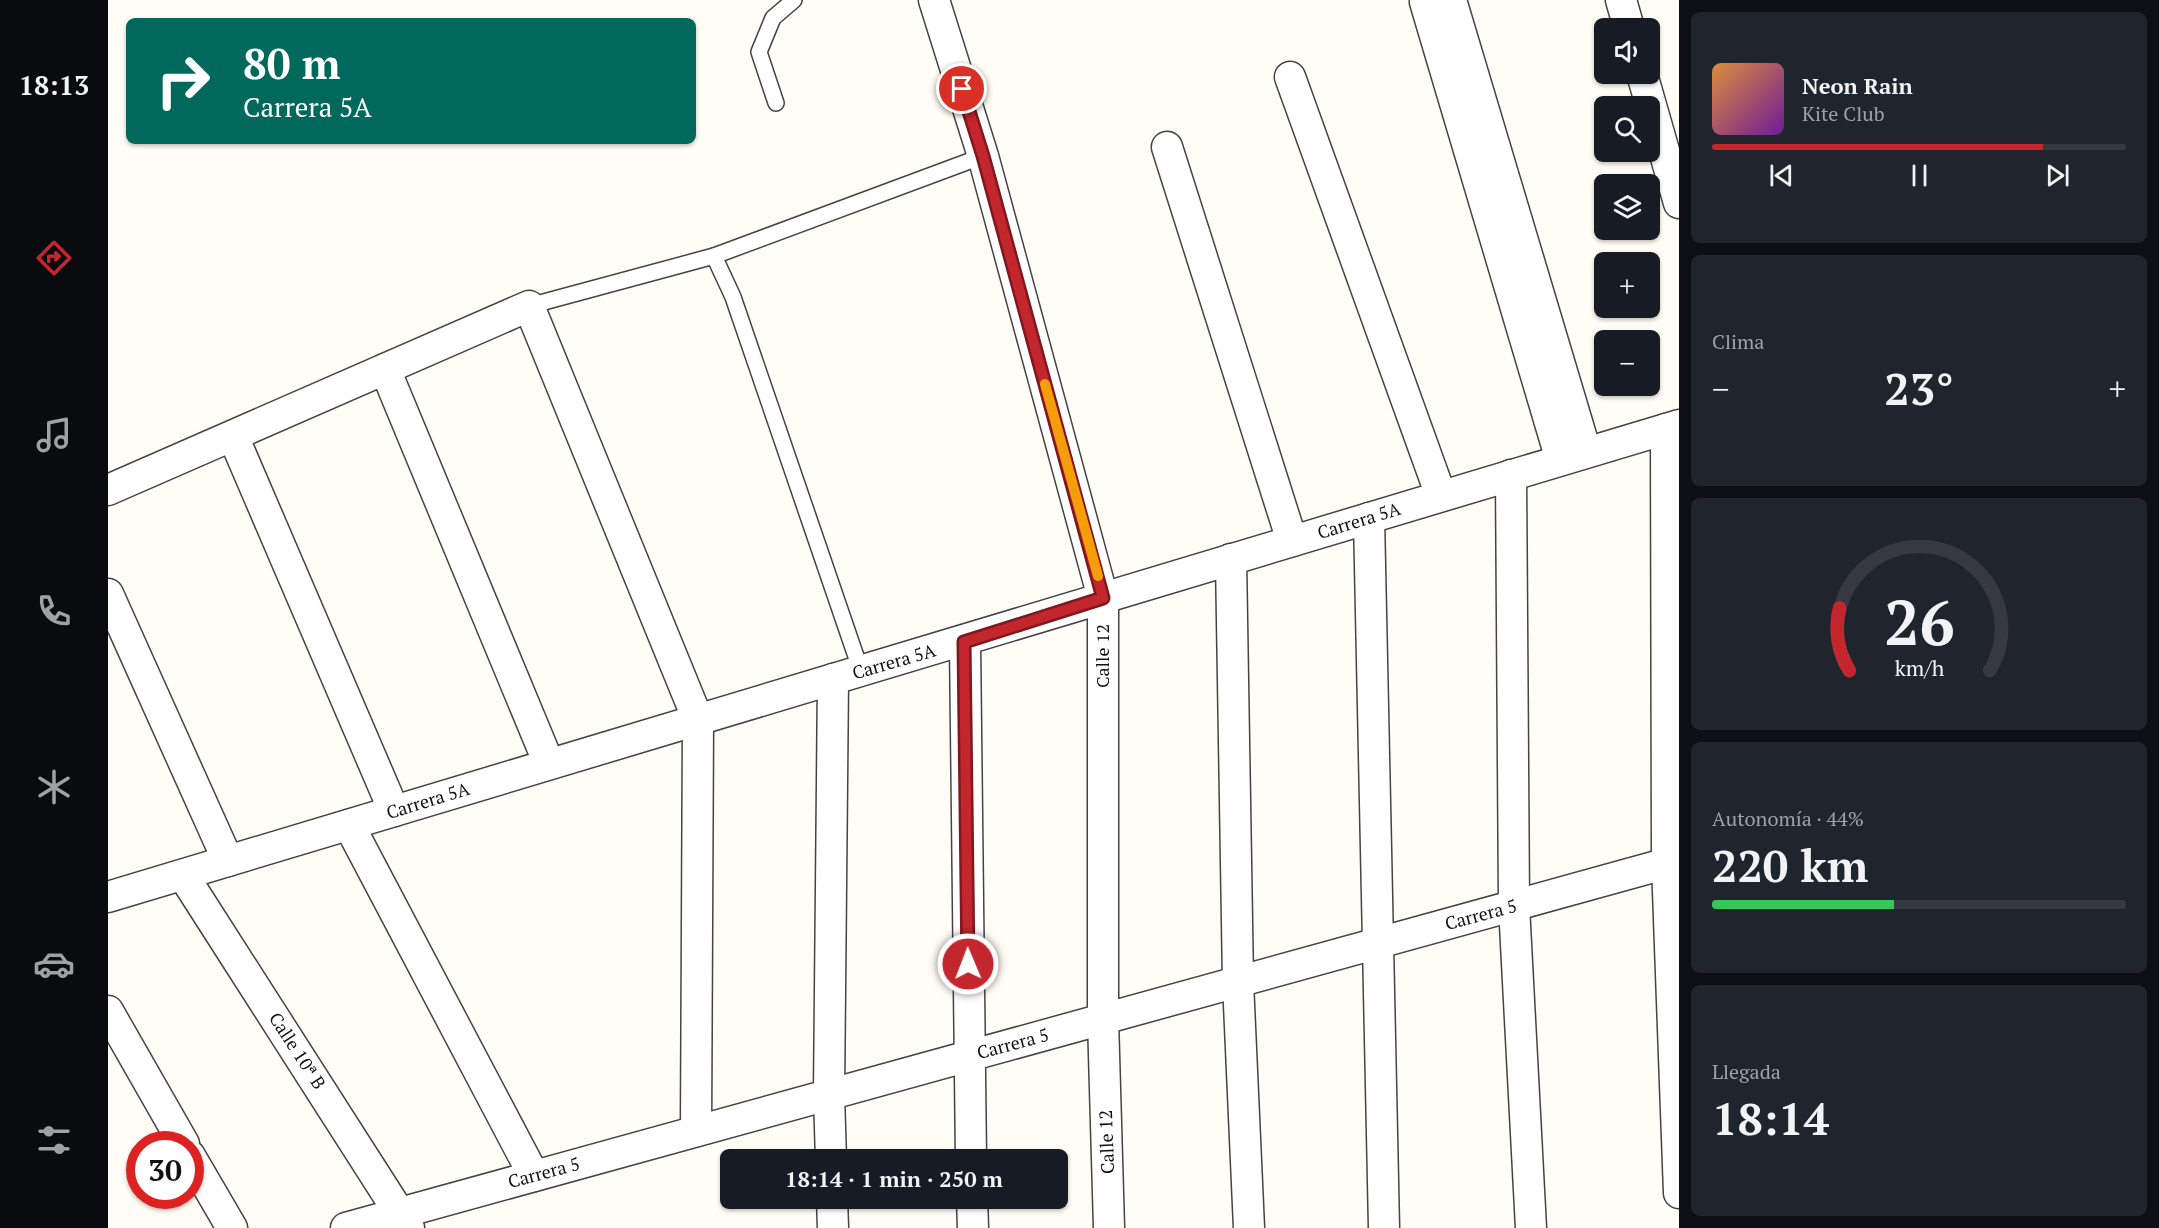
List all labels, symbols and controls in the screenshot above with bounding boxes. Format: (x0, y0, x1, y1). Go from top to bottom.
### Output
map controls (1594, 18, 1660, 396)
button: sound (1594, 18, 1660, 84)
text: 80 m (243, 35, 341, 91)
icon: right (144, 42, 222, 120)
pin (936, 63, 987, 114)
text: 18:13 (19, 67, 89, 103)
text: Neon Rain (1802, 71, 1913, 100)
icon: arrive (945, 72, 978, 105)
text: Carrera 5A (243, 89, 372, 125)
button: search (1594, 96, 1660, 162)
text: Kite Club (1802, 100, 1885, 127)
icon: previous (1765, 159, 1798, 192)
icon: pause (1903, 159, 1936, 192)
icon: next (2041, 159, 2074, 192)
button: layers (1594, 174, 1660, 240)
icon: directions (33, 237, 75, 279)
button: + (1594, 252, 1660, 318)
text: Clima (1712, 328, 1764, 355)
button: − (1594, 330, 1660, 396)
text: 23° (1884, 358, 1954, 418)
text: − (1712, 367, 1730, 410)
text: + (2108, 367, 2126, 410)
icon: music (33, 414, 75, 456)
street label: Carrera 5A (1314, 496, 1404, 544)
text: 26 (1884, 580, 1954, 663)
icon: phone (33, 590, 75, 632)
street label: Calle 12 (1090, 624, 1114, 688)
street label: Carrera 5A (849, 637, 939, 684)
text: km/h (1894, 654, 1944, 682)
icon: climate (33, 766, 75, 808)
street label: Carrera 5A (383, 776, 473, 824)
text: Autonomía · 44% (1712, 805, 1864, 832)
text: 220 km (1712, 835, 1868, 895)
street label: Carrera 5 (1442, 893, 1519, 935)
position arrow (936, 932, 1000, 996)
icon: car (33, 943, 75, 985)
street label: Calle 10ª B (264, 1007, 332, 1094)
street label: Carrera 5 (974, 1022, 1051, 1064)
text: Llegada (1712, 1058, 1781, 1085)
text: 18:14 (1712, 1088, 1829, 1148)
street label: Calle 12 (1093, 1110, 1119, 1175)
icon: filters (33, 1119, 75, 1161)
speed limit sign: 30 (126, 1131, 204, 1209)
street label: Carrera 5 (505, 1151, 582, 1193)
text: 18:14 · 1 min · 250 m (785, 1164, 1003, 1193)

